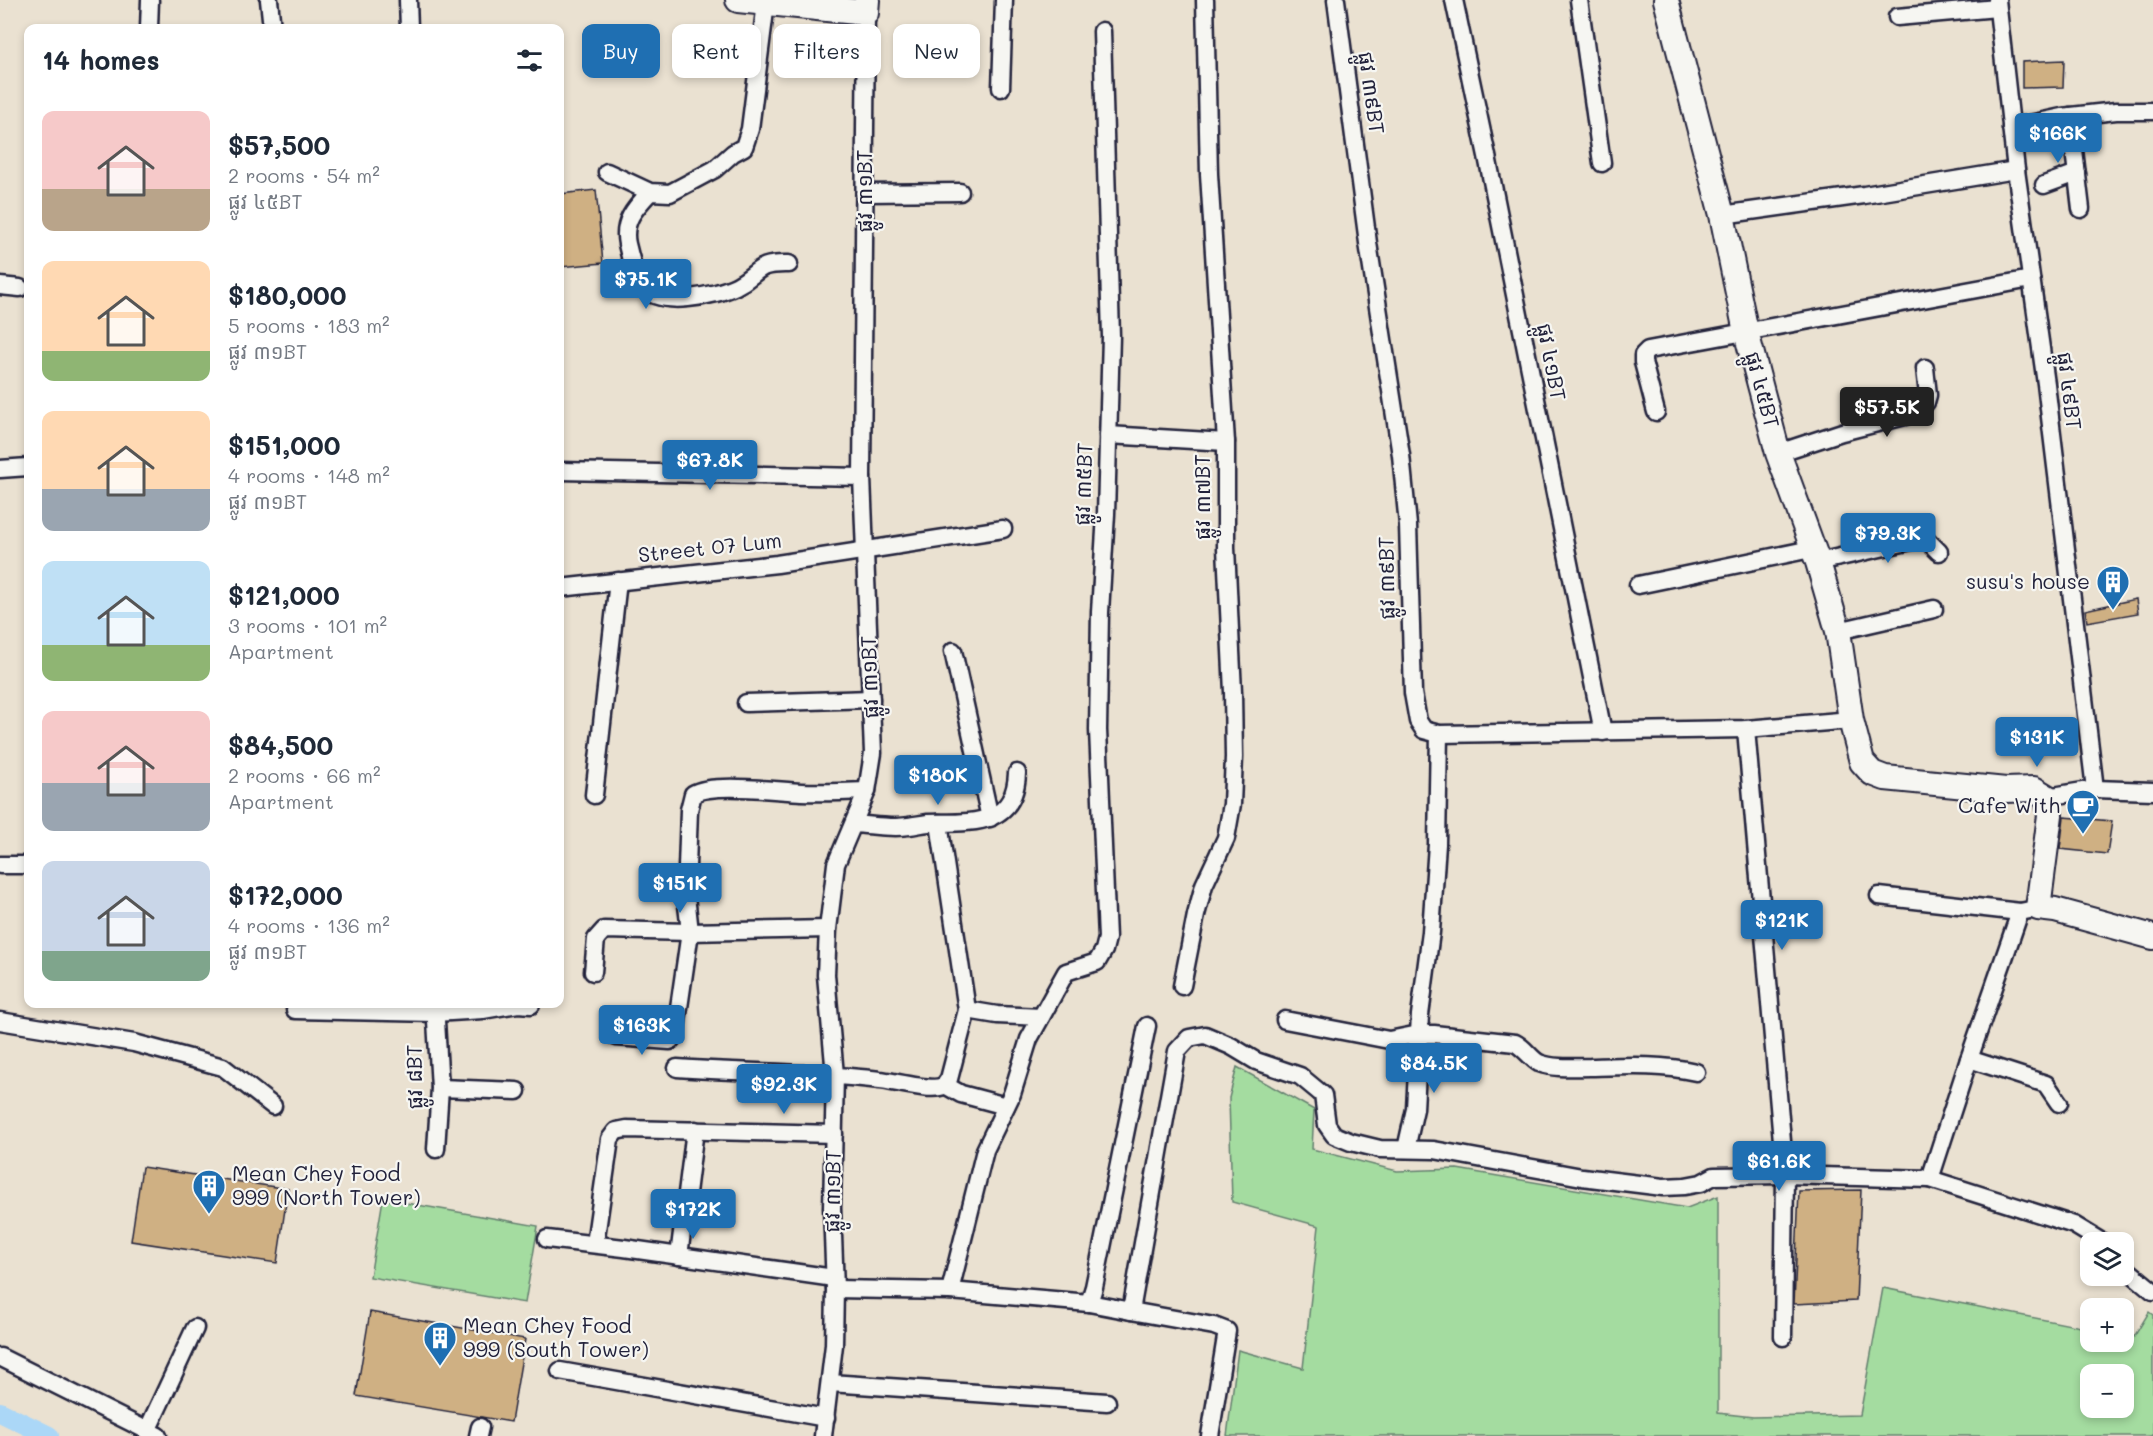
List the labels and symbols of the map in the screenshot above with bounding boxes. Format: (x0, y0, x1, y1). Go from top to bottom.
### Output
street label: ផ្លូវ ៣៩BT (1346, 50, 1392, 137)
pin: $166K (2016, 113, 2100, 164)
street label: ផ្លូវ ៣១BT (850, 149, 884, 233)
pin: $75.1K (597, 259, 695, 310)
street label: ផ្លូវ ៤១BT (1525, 321, 1573, 404)
street label: ផ្លូវ ៤៥BT (1733, 348, 1787, 433)
street label: ផ្លូវ ៤៩BT (2045, 350, 2089, 432)
pin: $57.5K (1838, 387, 1936, 438)
pin: $67.8K (661, 440, 759, 491)
street label: ផ្លូវ ៣៥BT (1068, 442, 1105, 526)
street label: ផ្លូវ ៣៧BT (1188, 454, 1222, 540)
pin: $79.3K (1839, 513, 1937, 564)
street label: Street 07 Lum (637, 526, 783, 567)
street label: ផ្លូវ ៣៩BT (1371, 536, 1407, 620)
building icon: susu's house (2095, 564, 2131, 611)
place label: susu's house (1966, 567, 2090, 594)
street label: ផ្លូវ ៣១BT (854, 635, 891, 719)
pin: $131K (1995, 717, 2079, 768)
pin: $180K (896, 755, 980, 806)
cafe icon: Cafe With (2065, 788, 2101, 835)
place label: Cafe With (1958, 791, 2060, 818)
pin: $151K (638, 863, 722, 914)
pin: $121K (1740, 900, 1824, 951)
pin: $163K (600, 1005, 684, 1056)
pin: $84.5K (1385, 1043, 1483, 1094)
street label: ផ្លូវ ៨BT (399, 1044, 435, 1110)
pin: $92.3K (735, 1064, 833, 1115)
pin: $61.6K (1730, 1141, 1828, 1192)
street label: ផ្លូវ ៣១BT (817, 1149, 853, 1233)
place label: Mean Chey Food 999 (North Tower) (232, 1159, 421, 1210)
building icon: Mean Chey Food 999 (North Tower) (191, 1168, 227, 1215)
pin: $172K (651, 1189, 735, 1240)
place label: Mean Chey Food 999 (South Tower) (463, 1311, 649, 1362)
building icon: Mean Chey Food 999 (South Tower) (422, 1320, 458, 1367)

